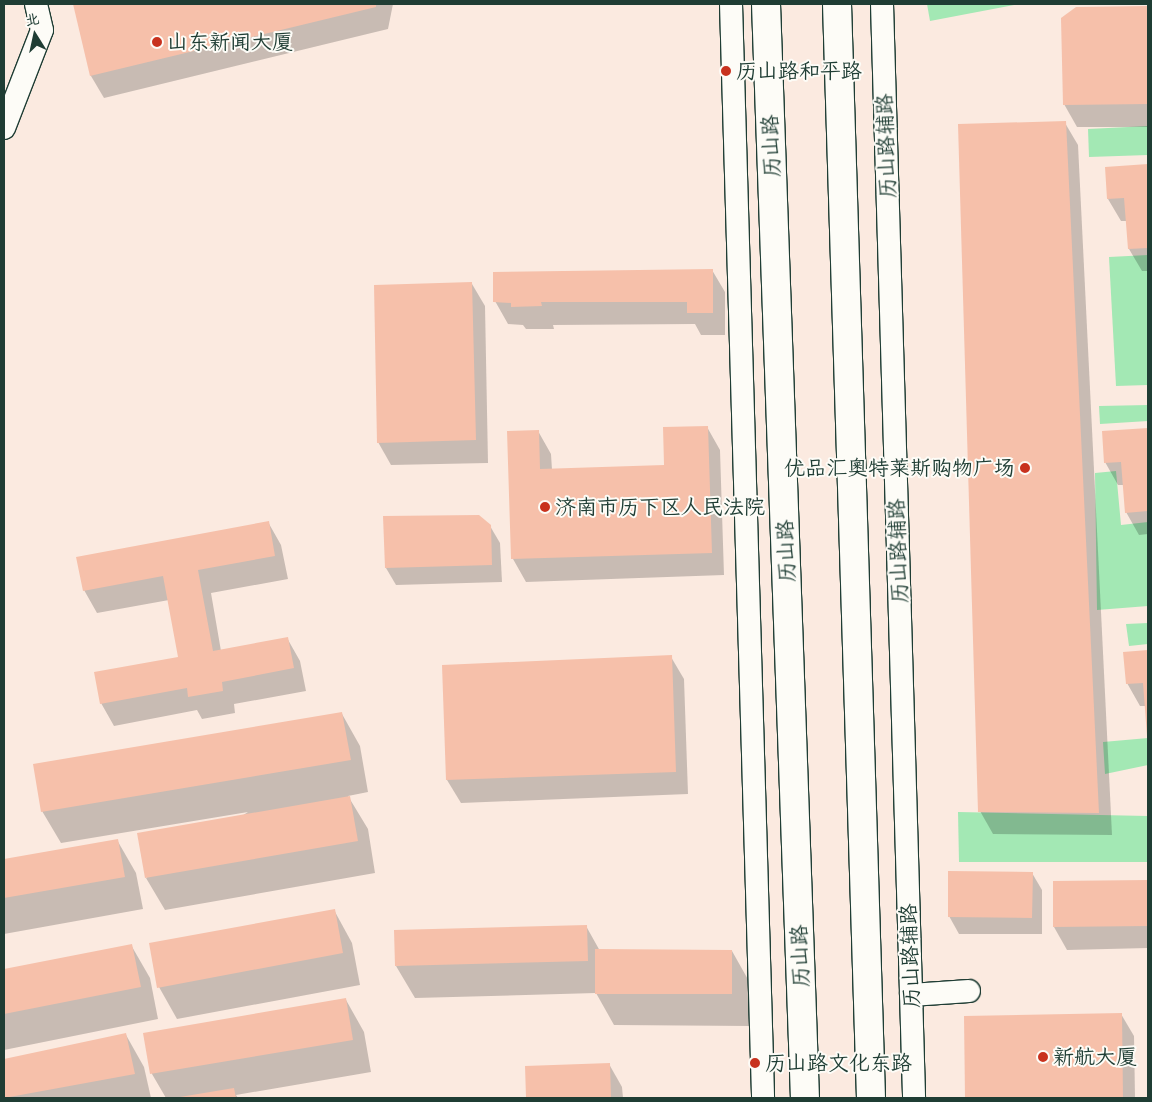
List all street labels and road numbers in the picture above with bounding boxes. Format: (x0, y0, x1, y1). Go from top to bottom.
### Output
street label: 历山路辅路 (872, 93, 900, 199)
street label: 历山路 (757, 114, 785, 178)
street label: 历山路辅路 (884, 498, 912, 604)
street label: 历山路 (772, 519, 800, 583)
street label: 历山路辅路 (896, 903, 924, 1009)
street label: 历山路 (786, 924, 814, 988)

